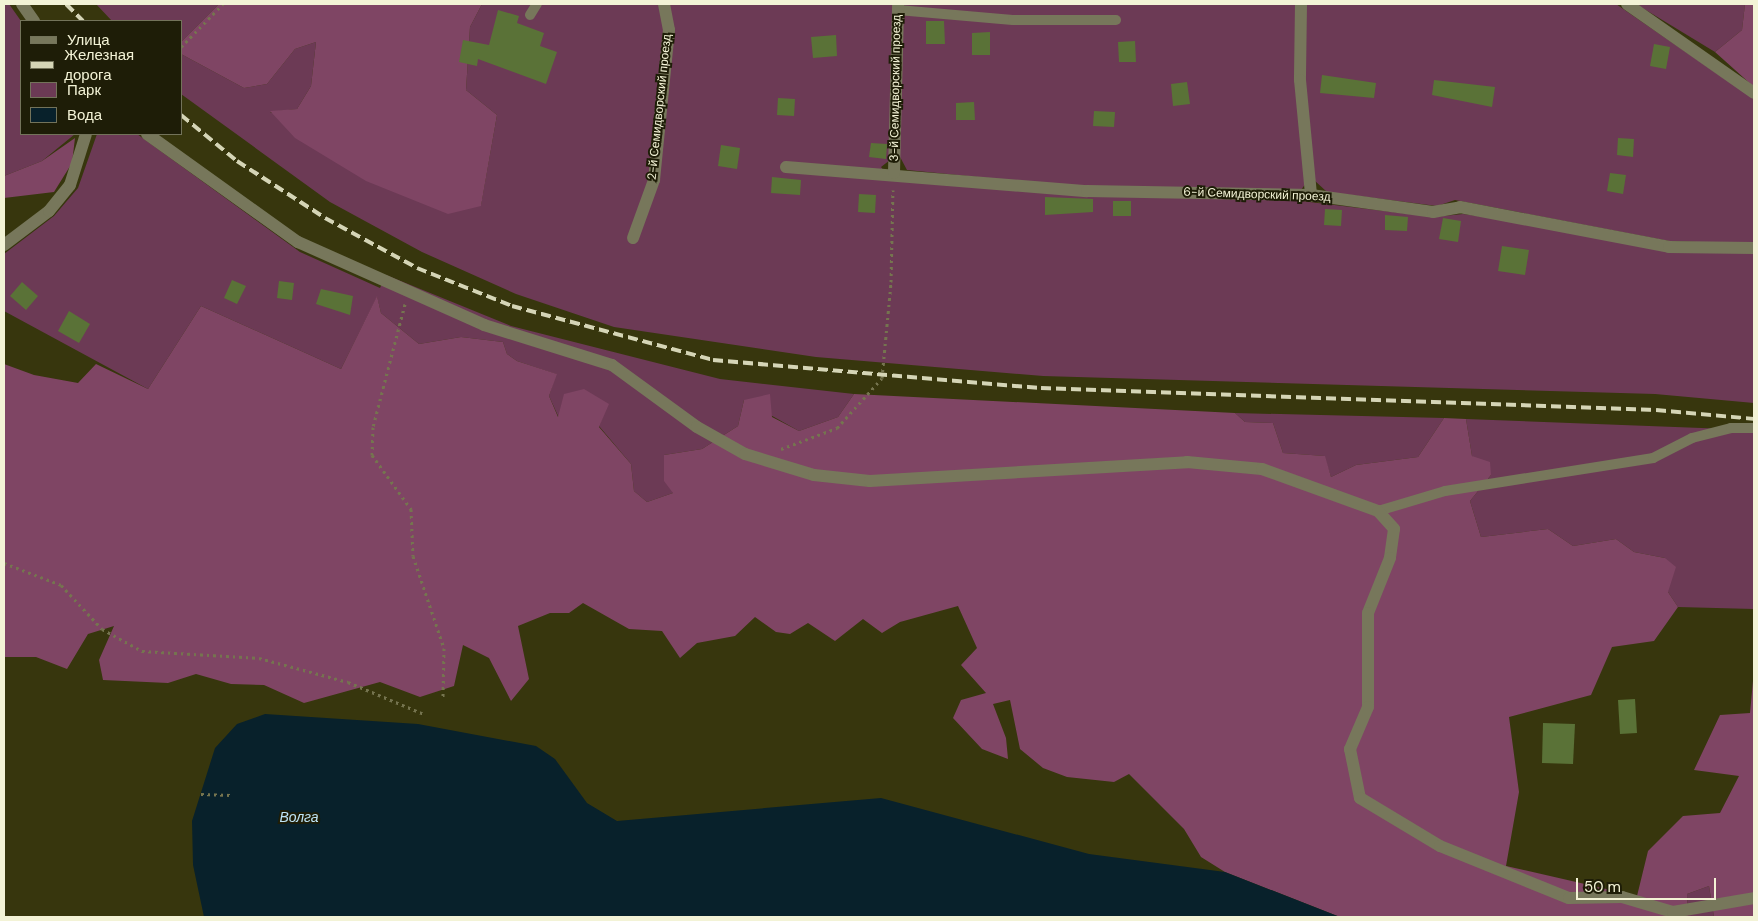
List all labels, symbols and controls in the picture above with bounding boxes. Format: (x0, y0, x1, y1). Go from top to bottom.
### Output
street label: 3-й Семидворский проезд (888, 15, 904, 161)
legend (20, 20, 182, 135)
text: Улица (67, 30, 110, 50)
street label: 2-й Семидворский проезд (645, 33, 675, 181)
text: Железная дорога (64, 45, 134, 85)
text: Парк (67, 80, 101, 100)
text: Вода (67, 105, 102, 125)
street label: 6-й Семидворский проезд (1183, 185, 1331, 205)
water label: Волга (279, 809, 319, 825)
scale bar (1578, 868, 1718, 900)
text: 50 m (1584, 877, 1621, 897)

